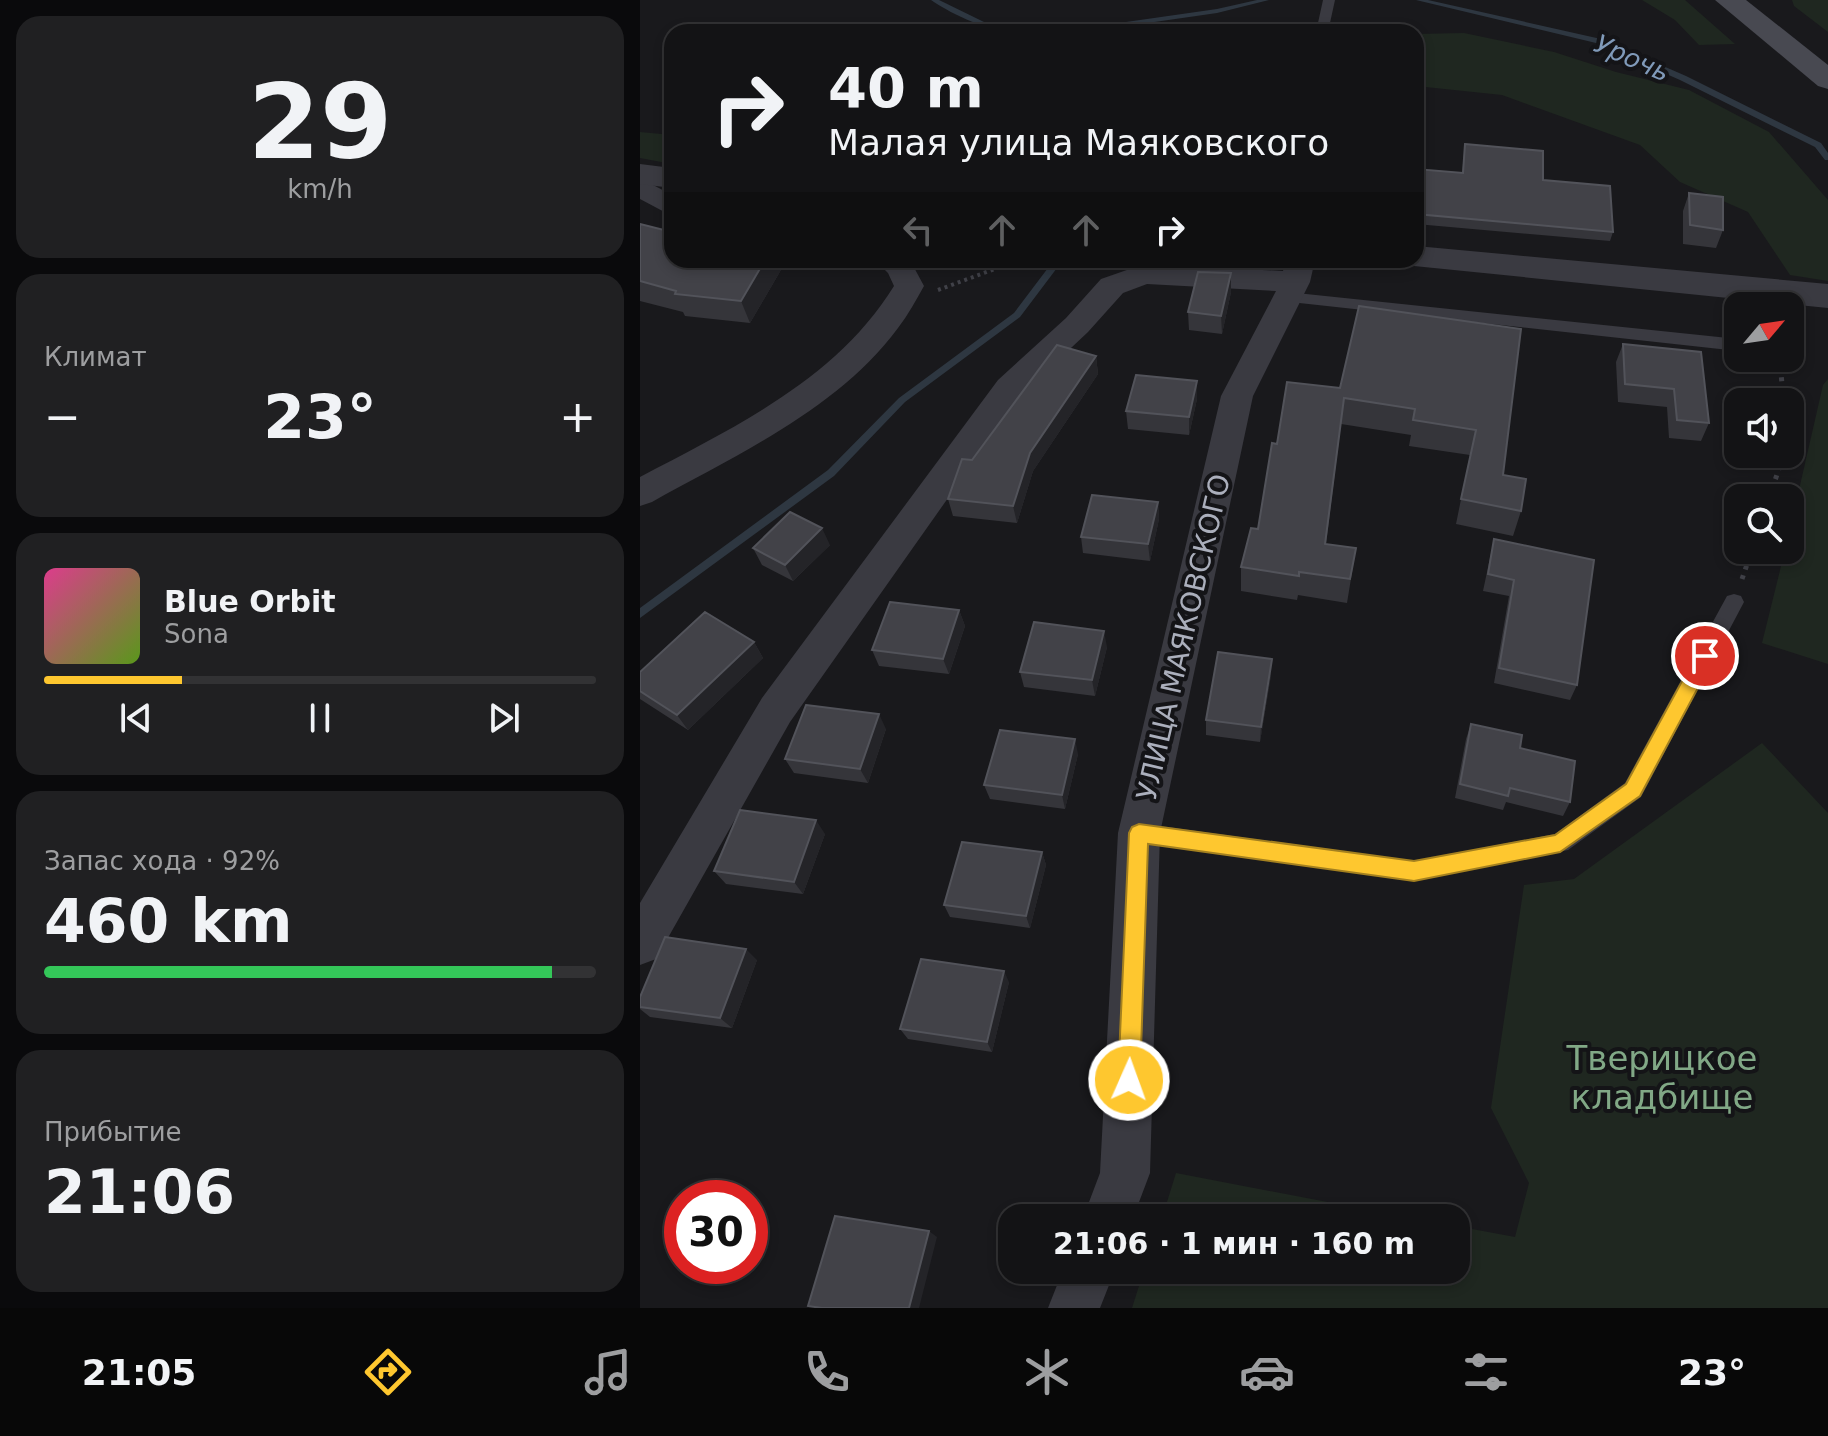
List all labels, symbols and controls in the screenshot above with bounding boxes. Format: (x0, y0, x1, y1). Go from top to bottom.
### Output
water label: Урочь (1590, 28, 1674, 88)
text: 40 m (828, 55, 984, 120)
icon: right (696, 56, 800, 160)
text: 29 (248, 61, 392, 183)
text: Малая улица Маяковского (828, 122, 1329, 163)
text: km/h (287, 174, 353, 204)
icon: left (896, 208, 940, 252)
icon: ahead (980, 208, 1024, 252)
icon: ahead (1064, 208, 1108, 252)
icon: right (1148, 208, 1192, 252)
north arrow (1724, 292, 1804, 372)
map controls (1724, 292, 1804, 564)
text: Климат (44, 342, 147, 372)
text: 23° (263, 382, 377, 452)
button: sound (1724, 388, 1804, 468)
text: − (44, 391, 81, 442)
text: + (559, 391, 596, 442)
street label: УЛИЦА МАЯКОВСКОГО (1130, 471, 1237, 803)
button: search (1724, 484, 1804, 564)
text: Blue Orbit (164, 584, 336, 619)
text: Sona (164, 619, 229, 649)
pin (1671, 622, 1739, 690)
icon: arrive (1683, 634, 1727, 678)
icon: previous (114, 696, 158, 740)
icon: pause (298, 696, 342, 740)
icon: next (482, 696, 526, 740)
text: Запас хода · 92% (44, 846, 280, 876)
text: 460 km (44, 886, 293, 956)
position arrow (1087, 1038, 1171, 1122)
park label: Тверицкое кладбище (1566, 1038, 1757, 1117)
text: Прибытие (44, 1117, 182, 1147)
text: 21:06 (44, 1157, 235, 1227)
speed limit sign: 30 (664, 1180, 768, 1284)
text: 21:06 · 1 мин · 160 m (1053, 1226, 1415, 1261)
icon: directions (360, 1344, 416, 1400)
icon: music (580, 1344, 636, 1400)
icon: phone (799, 1344, 855, 1400)
icon: climate (1019, 1344, 1075, 1400)
icon: car (1239, 1344, 1295, 1400)
icon: filters (1458, 1344, 1514, 1400)
text: 21:05 (82, 1352, 196, 1393)
text: 23° (1678, 1352, 1746, 1393)

